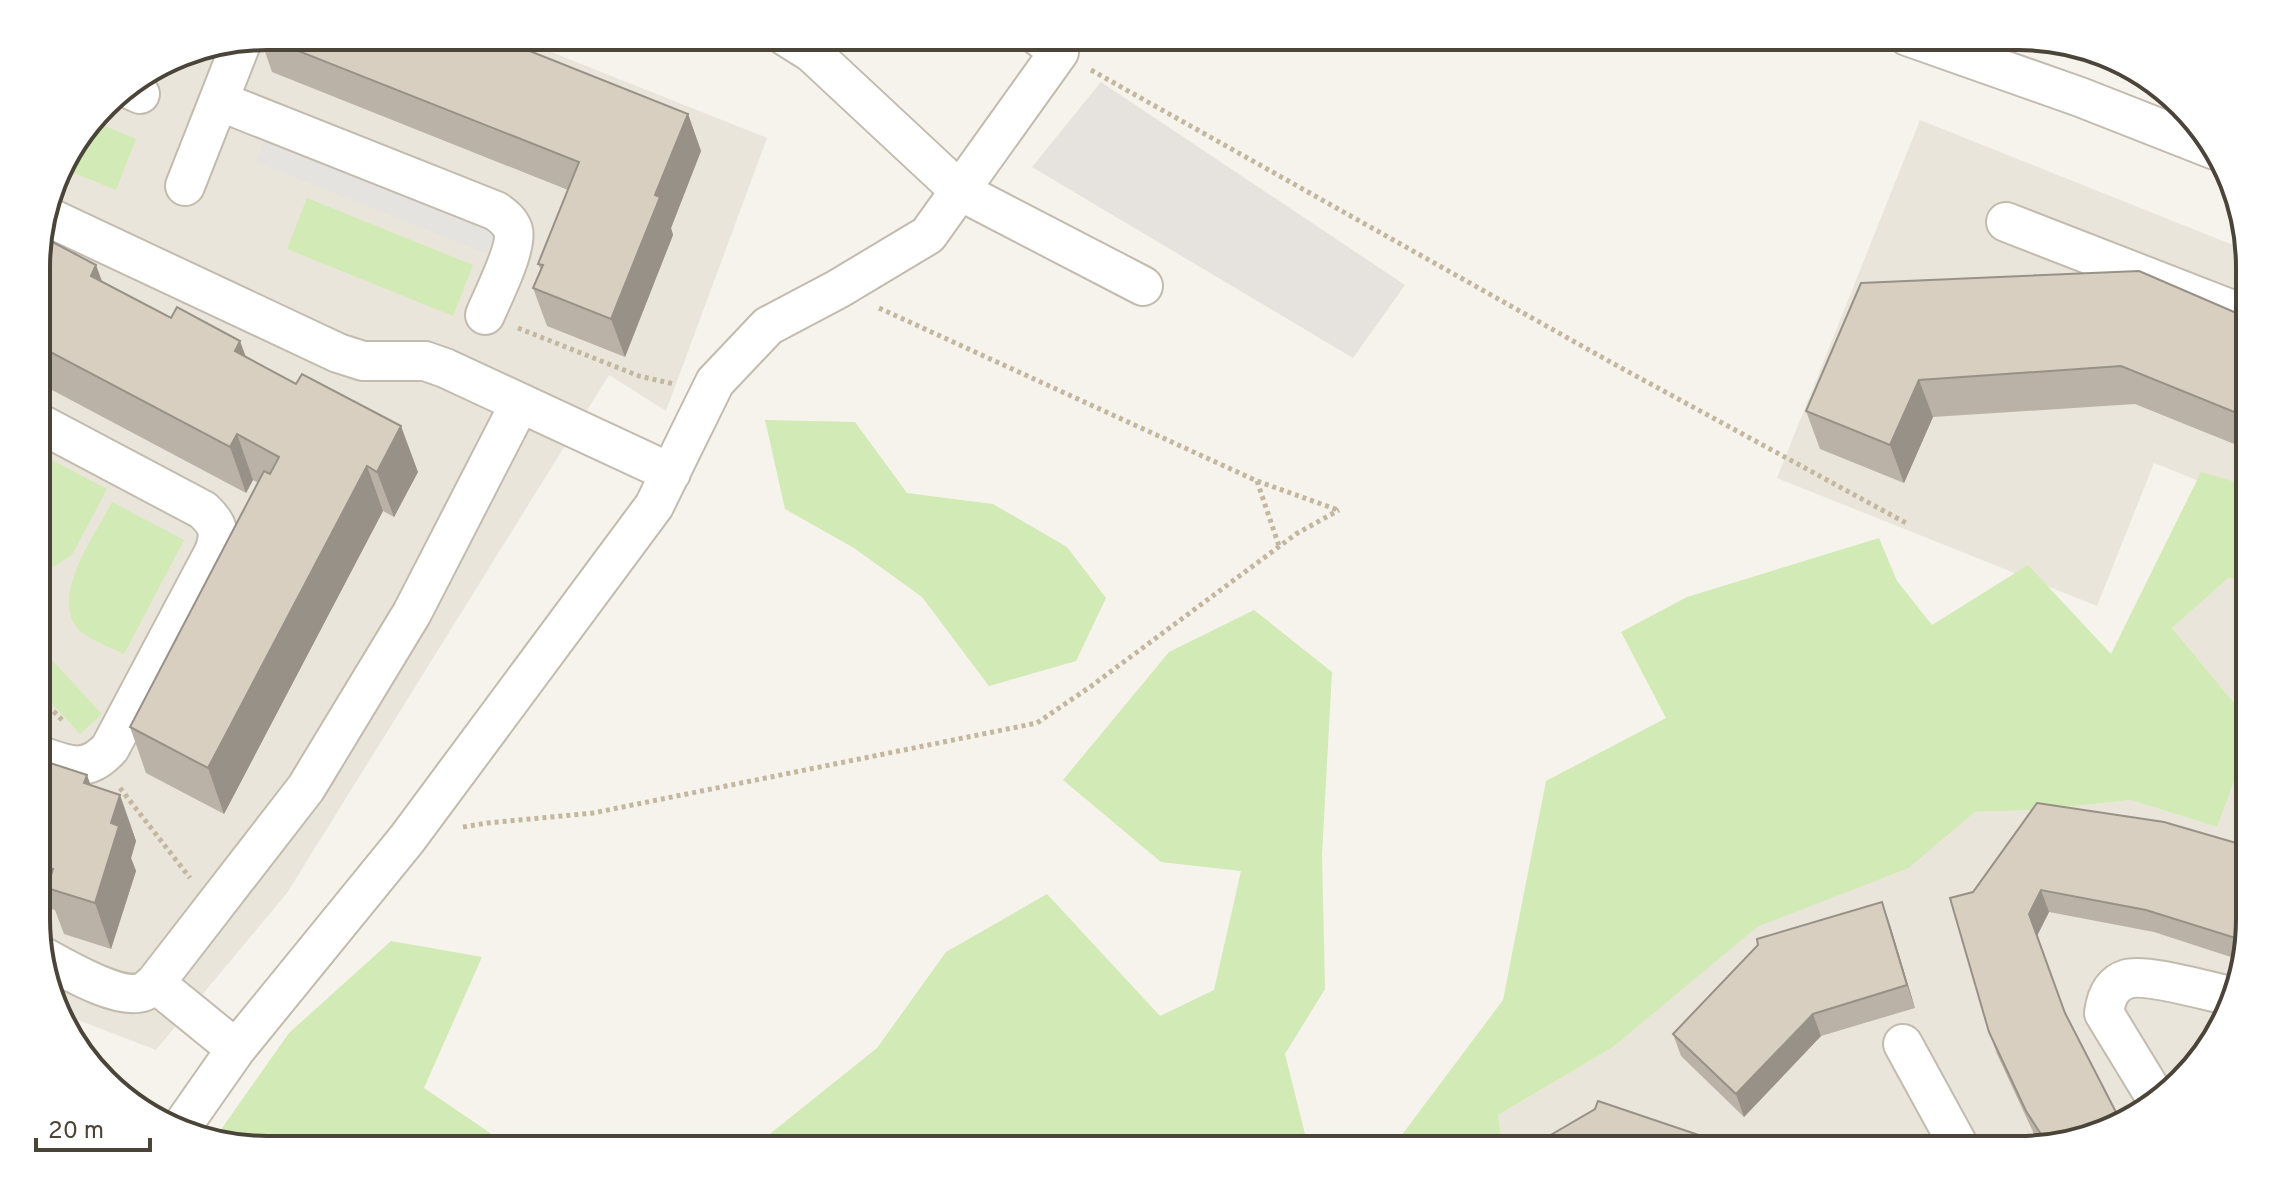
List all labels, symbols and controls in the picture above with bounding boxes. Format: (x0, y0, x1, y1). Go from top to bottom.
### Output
scale bar (36, 1102, 150, 1152)
text: 20 m (48, 1117, 104, 1147)

